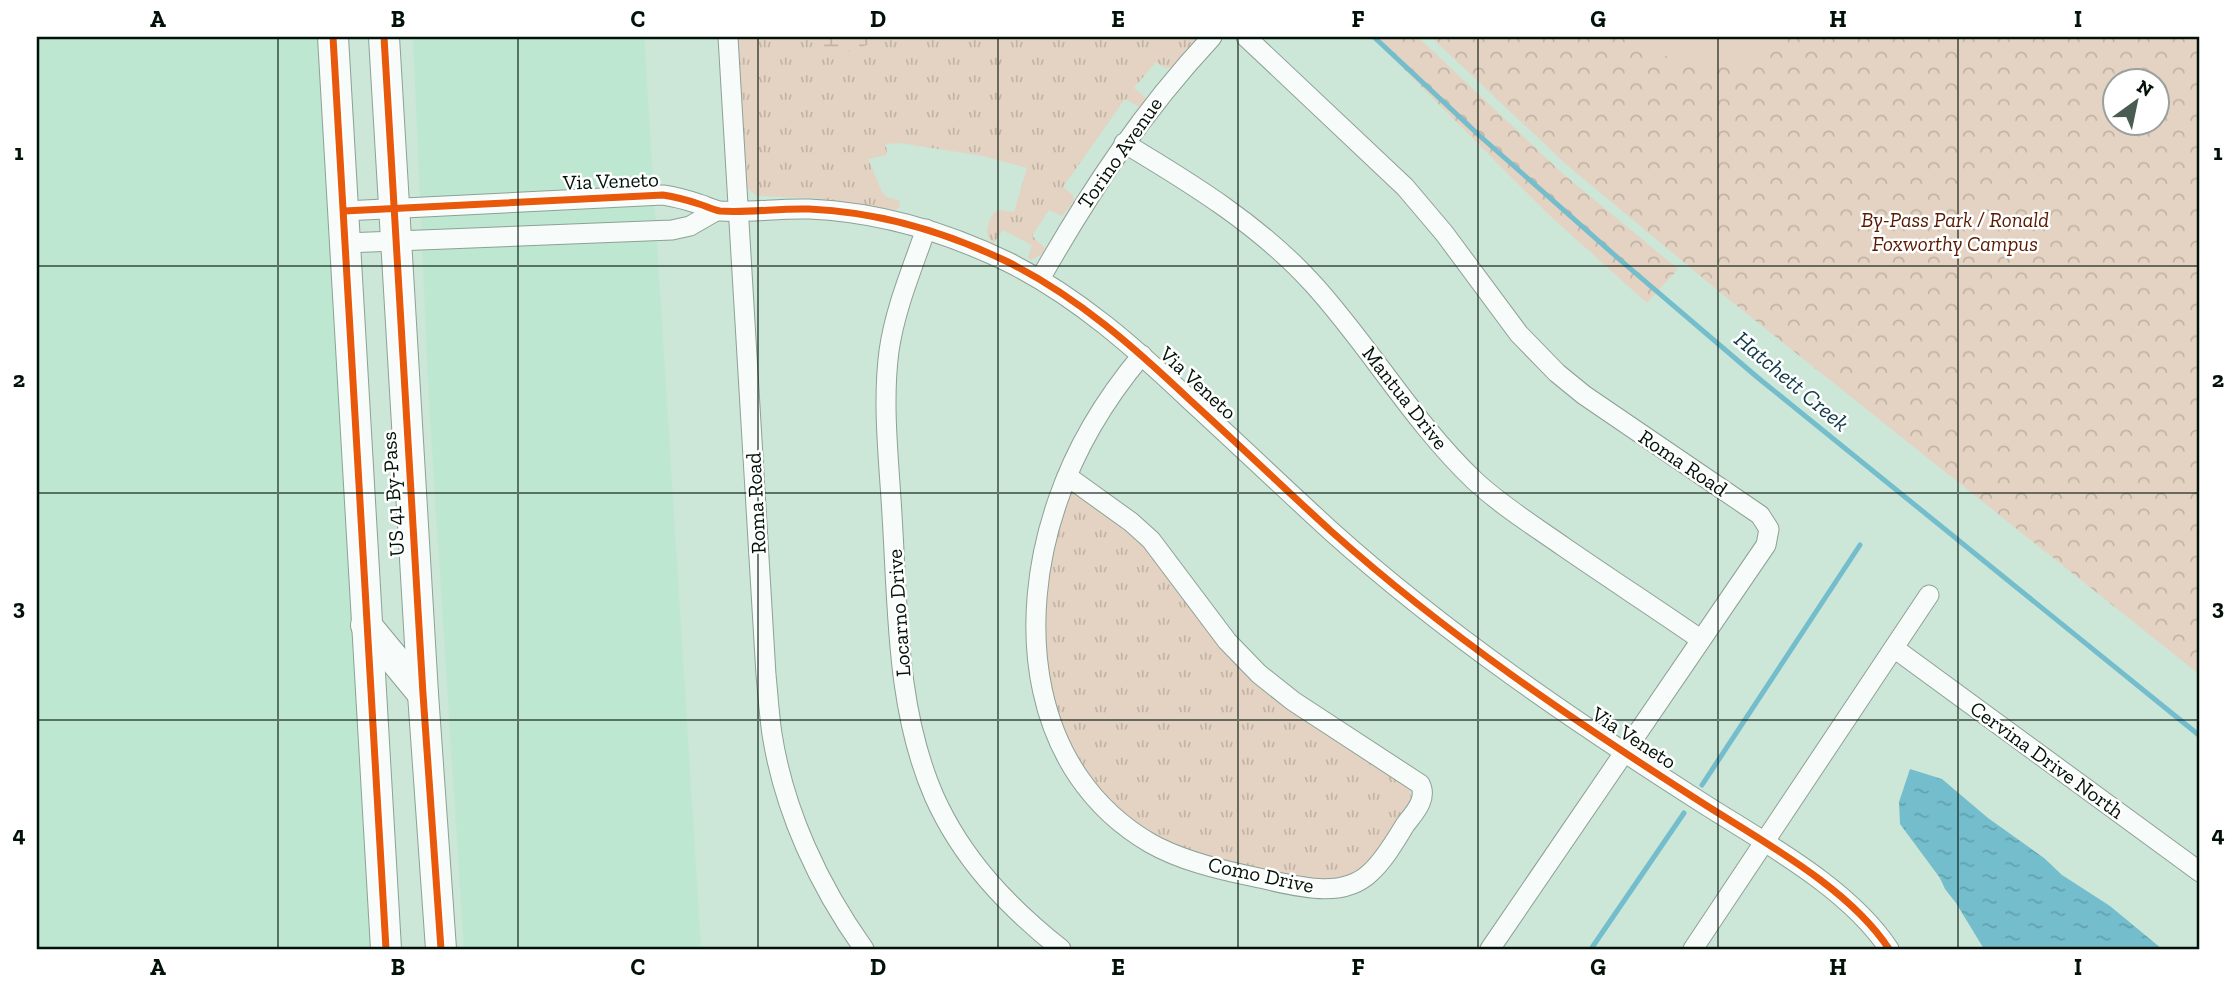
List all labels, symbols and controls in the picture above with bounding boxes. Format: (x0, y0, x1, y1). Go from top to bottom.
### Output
text: A (150, 5, 166, 33)
text: B (391, 5, 405, 33)
text: C (631, 5, 645, 33)
text: D (870, 5, 886, 33)
text: E (1111, 5, 1125, 33)
text: F (1351, 5, 1365, 33)
text: G (1590, 5, 1606, 33)
text: H (1829, 5, 1847, 33)
text: I (2074, 5, 2082, 33)
north arrow (2100, 66, 2170, 136)
text: N (2133, 75, 2157, 102)
street label: Torino Avenue (1072, 92, 1167, 213)
text: 1 (14, 138, 24, 166)
text: 1 (2213, 138, 2223, 166)
street label: Via Veneto (562, 166, 659, 195)
park label: By-Pass Park / Ronald Foxworthy Campus (1861, 207, 2049, 256)
water label: Hatchett Creek (1729, 325, 1855, 437)
street label: Via Veneto (1154, 340, 1242, 424)
street label: Mantua Drive (1357, 341, 1454, 455)
text: 2 (13, 365, 25, 393)
text: 2 (2212, 365, 2224, 393)
street label: Roma Road (1634, 424, 1733, 502)
street label: US 41 By-Pass (376, 431, 409, 557)
street label: Roma Road (740, 451, 771, 554)
street label: Locarno Drive (882, 548, 915, 678)
text: 3 (13, 593, 25, 621)
text: 3 (2212, 593, 2224, 621)
street label: Cervina Drive North (1965, 695, 2129, 824)
street label: Via Veneto (1586, 700, 1681, 774)
text: 4 (12, 820, 26, 848)
text: 4 (2211, 820, 2225, 848)
street label: Como Drive (1206, 851, 1316, 898)
text: A (150, 953, 166, 981)
text: B (391, 953, 405, 981)
text: C (631, 953, 645, 981)
text: D (870, 953, 886, 981)
text: E (1111, 953, 1125, 981)
text: F (1351, 953, 1365, 981)
text: G (1590, 953, 1606, 981)
text: H (1829, 953, 1847, 981)
text: I (2074, 953, 2082, 981)

